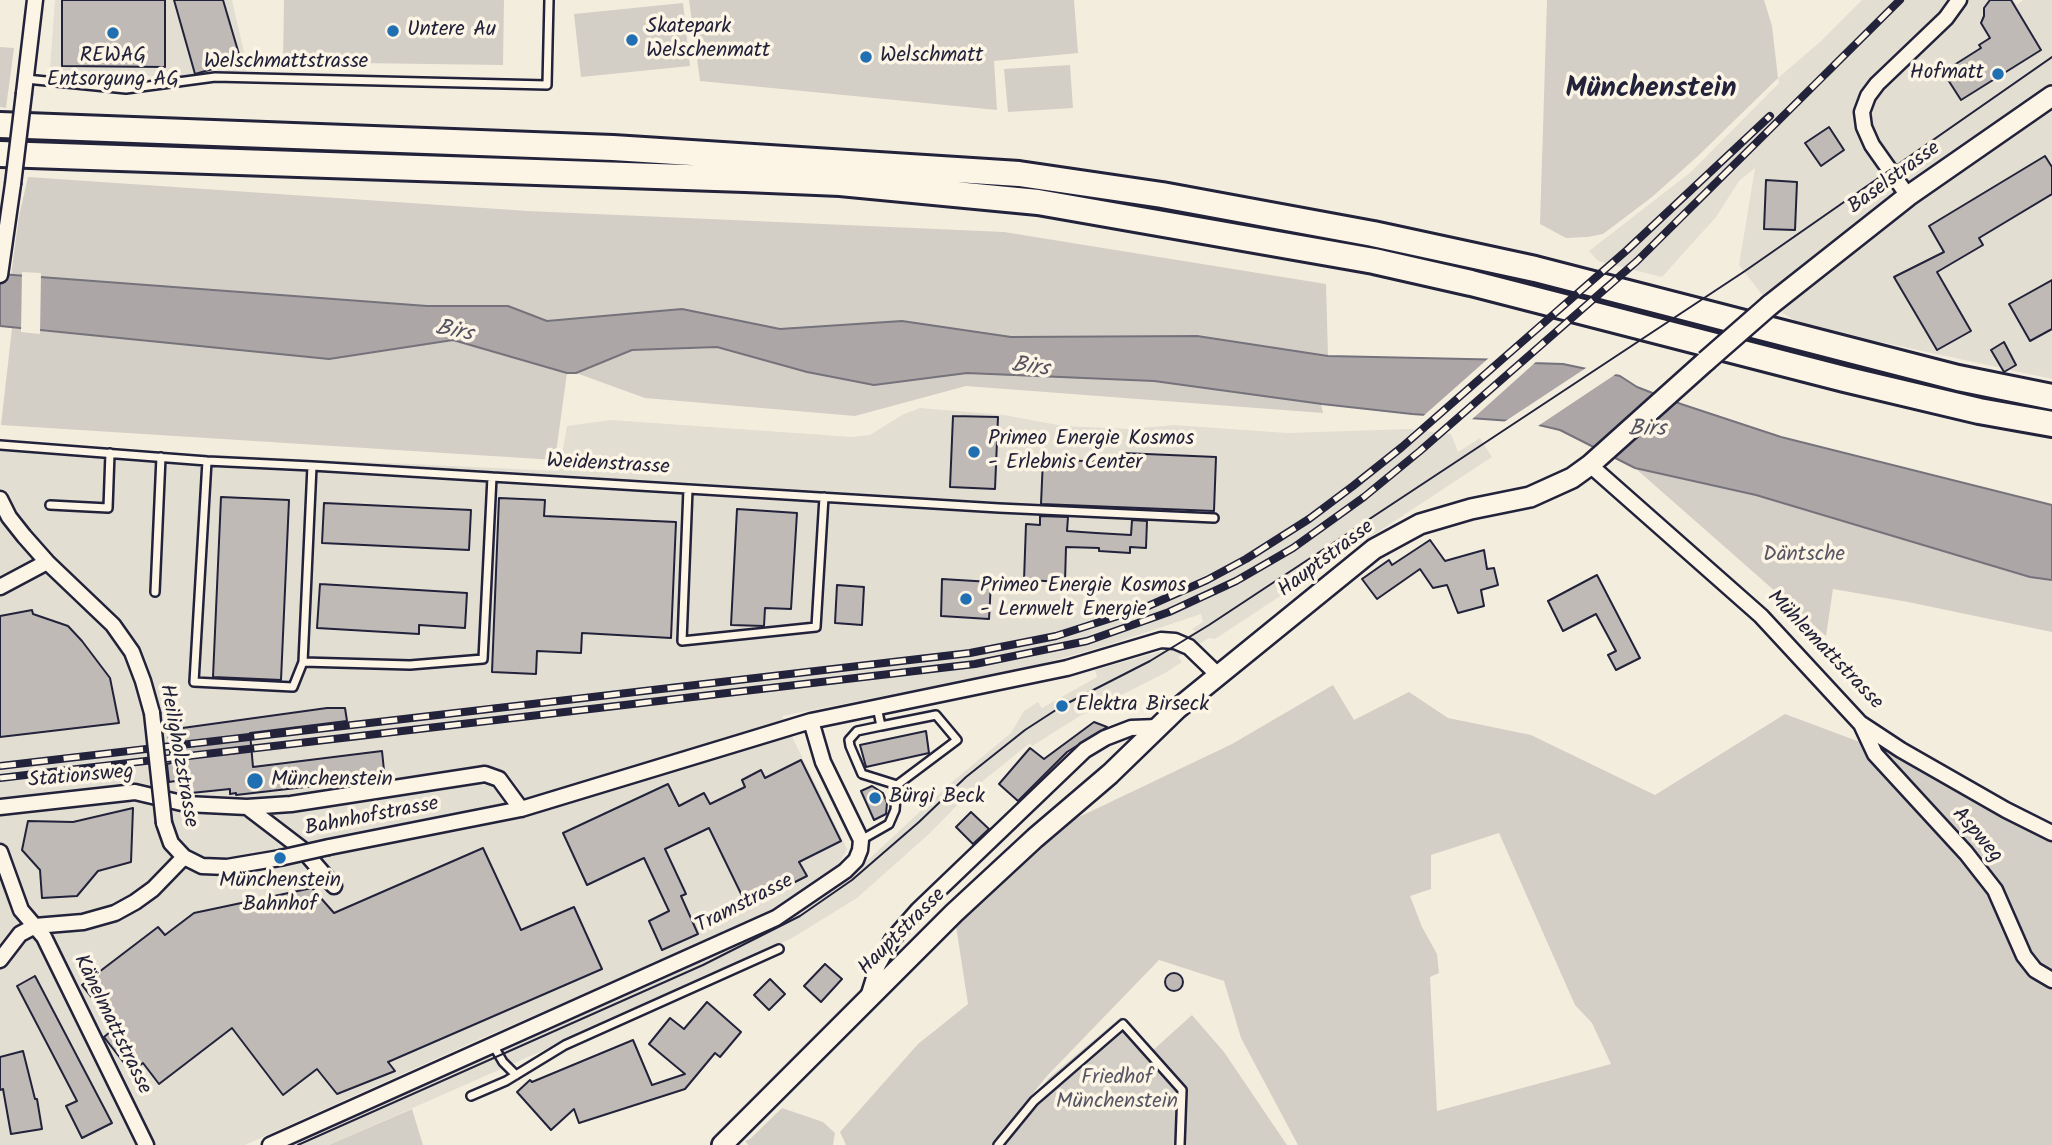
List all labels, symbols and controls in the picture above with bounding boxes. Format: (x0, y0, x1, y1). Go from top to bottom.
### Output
place label: Skatepark Welschenmatt (646, 15, 770, 65)
place label: Untere Au (407, 18, 496, 44)
marker: Untere Au (385, 23, 401, 39)
marker: REWAG Entsorgung AG (105, 25, 121, 41)
marker: Skatepark Welschenmatt (624, 32, 640, 48)
place label: REWAG Entsorgung AG (47, 44, 179, 94)
place label: Welschmatt (880, 44, 983, 70)
marker: Welschmatt (858, 49, 874, 65)
street label: Welschmattstrasse (204, 50, 368, 76)
place label: Hofmatt (1910, 61, 1984, 87)
marker: Hofmatt (1990, 66, 2006, 82)
district label: Münchenstein (1566, 74, 1736, 108)
street label: Baselstrasse (1844, 137, 1946, 221)
water label: Birs (433, 316, 475, 350)
water label: Birs (1010, 353, 1050, 385)
water label: Birs (1628, 417, 1666, 445)
place label: Primeo Energie Kosmos - Erlebnis Center (988, 427, 1194, 477)
marker: Primeo Energie Kosmos - Erlebnis Center (966, 444, 982, 460)
street label: Weidenstrasse (546, 450, 670, 482)
street label: Hauptstrasse (1274, 516, 1380, 604)
park label: Däntsche (1763, 543, 1845, 569)
place label: Primeo Energie Kosmos - Lernwelt Energie (980, 574, 1186, 624)
street label: Mühlemattstrasse (1761, 586, 1887, 716)
marker: Primeo Energie Kosmos - Lernwelt Energie (958, 591, 974, 607)
street label: Heiligholzstrasse (152, 682, 202, 830)
place label: Elektra Birseck (1076, 693, 1209, 719)
marker: Elektra Birseck (1054, 698, 1070, 714)
street label: Stationsweg (27, 761, 135, 795)
place label: Münchenstein (271, 768, 393, 794)
marker: Münchenstein (245, 771, 265, 791)
place label: Bürgi Beck (889, 785, 985, 811)
marker: Bürgi Beck (867, 790, 883, 806)
street label: Bahnhofstrasse (303, 793, 441, 843)
street label: Aspweg (1945, 803, 2007, 869)
marker: Münchenstein Bahnhof (272, 850, 288, 866)
place label: Münchenstein Bahnhof (219, 869, 341, 919)
street label: Tramstrasse (692, 870, 798, 940)
street label: Hauptstrasse (854, 884, 952, 982)
street label: Känelmattstrasse (66, 951, 156, 1099)
park label: Friedhof Münchenstein (1056, 1066, 1178, 1116)

